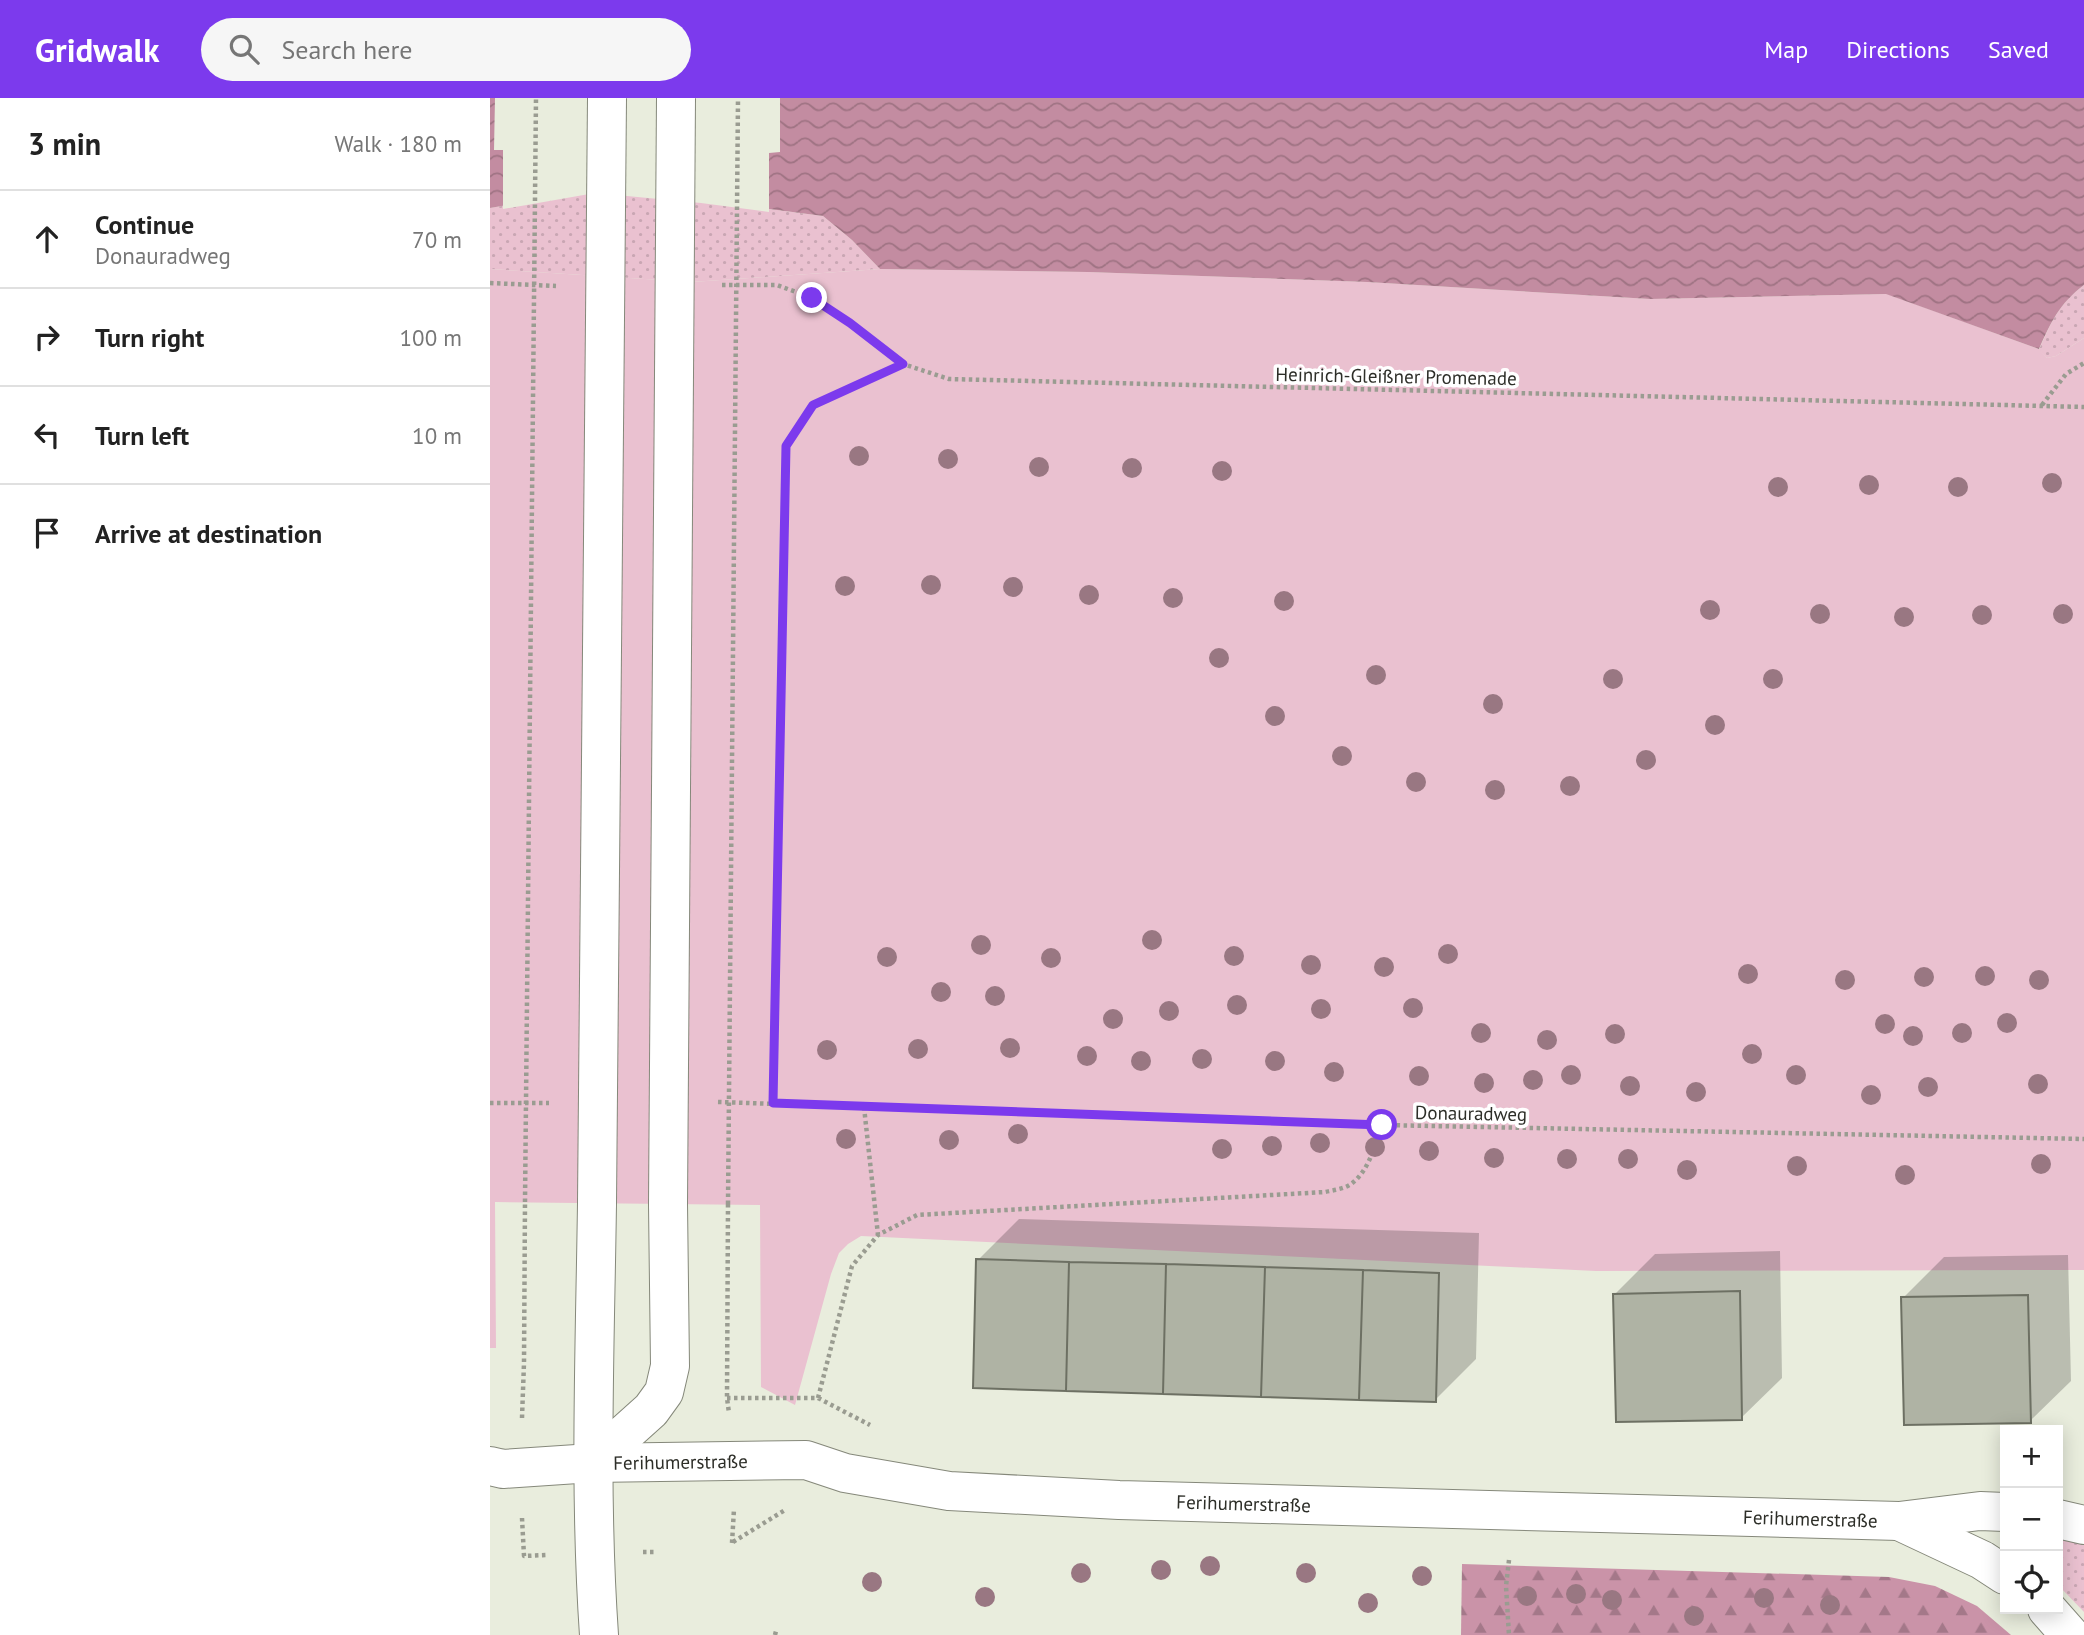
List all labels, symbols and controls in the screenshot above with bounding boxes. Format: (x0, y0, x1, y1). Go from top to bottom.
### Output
search box (201, 18, 691, 81)
text: Gridwalk (35, 28, 159, 71)
icon: search (225, 30, 263, 68)
text: Search here (281, 33, 413, 66)
text: Map (1764, 34, 1808, 65)
text: Directions (1846, 34, 1950, 65)
text: Saved (1988, 34, 2049, 65)
text: 3 min (28, 124, 101, 163)
text: Walk · 180 m (335, 129, 462, 158)
text: Continue (95, 208, 194, 241)
icon: ahead (28, 220, 66, 258)
text: 70 m (412, 225, 462, 254)
text: Donauradweg (95, 241, 231, 270)
route end (796, 282, 827, 313)
icon: right (28, 318, 66, 356)
text: Turn right (95, 321, 204, 354)
text: 100 m (400, 323, 462, 352)
street label: Heinrich-Gleißner Promenade (1275, 362, 1517, 390)
icon: left (28, 416, 66, 454)
text: Turn left (95, 419, 189, 452)
text: 10 m (412, 421, 462, 450)
icon: arrive (28, 514, 66, 552)
text: Arrive at destination (95, 517, 322, 550)
street label: Donauradweg (1415, 1100, 1527, 1126)
route start (1366, 1109, 1397, 1140)
map controls (2000, 1425, 2063, 1614)
button: + (2000, 1425, 2063, 1488)
street label: Ferihumerstraße (613, 1449, 748, 1475)
button: − (2000, 1488, 2063, 1551)
street label: Ferihumerstraße (1176, 1490, 1311, 1517)
street label: Ferihumerstraße (1743, 1505, 1878, 1532)
button: locate (2000, 1551, 2063, 1614)

